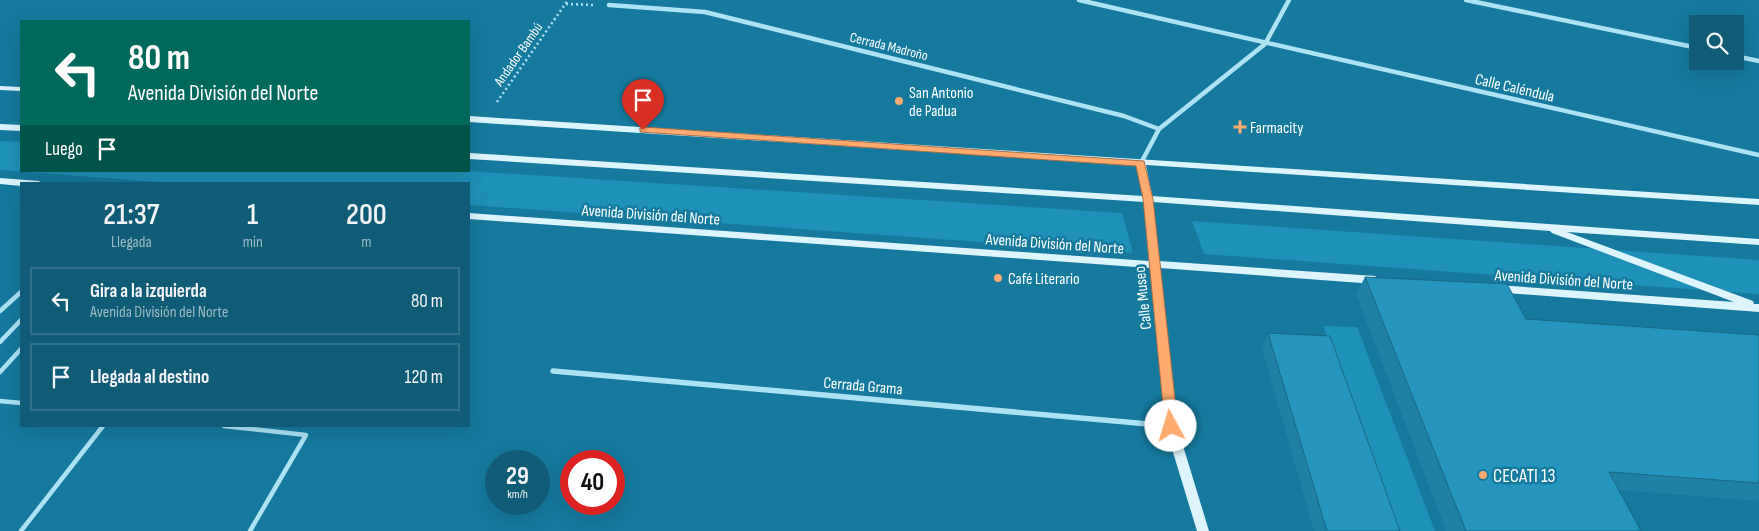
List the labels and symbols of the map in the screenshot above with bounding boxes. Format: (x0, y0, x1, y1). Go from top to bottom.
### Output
street label: Andador Bambú (490, 19, 547, 90)
street label: Cerrada Madroño (848, 29, 930, 64)
street label: Calle Caléndula (1473, 70, 1556, 107)
pin (622, 79, 664, 130)
place label: San Antonio de Padua (909, 84, 973, 121)
marker: San Antonio de Padua (893, 95, 905, 107)
place label: Farmacity (1250, 119, 1303, 138)
marker: Farmacity (1234, 121, 1246, 133)
street label: Avenida División del Norte (580, 201, 721, 230)
street label: Avenida División del Norte (984, 230, 1125, 259)
street label: Calle Museo (1131, 265, 1156, 330)
street label: Avenida División del Norte (1493, 266, 1634, 295)
place label: Café Literario (1008, 270, 1080, 289)
marker: Café Literario (992, 272, 1004, 284)
street label: Cerrada Grama (822, 374, 903, 399)
position arrow (1144, 399, 1196, 451)
speed limit sign: 40 (560, 450, 625, 515)
place label: CECATI 13 (1493, 465, 1556, 488)
marker: CECATI 13 (1477, 469, 1489, 481)

